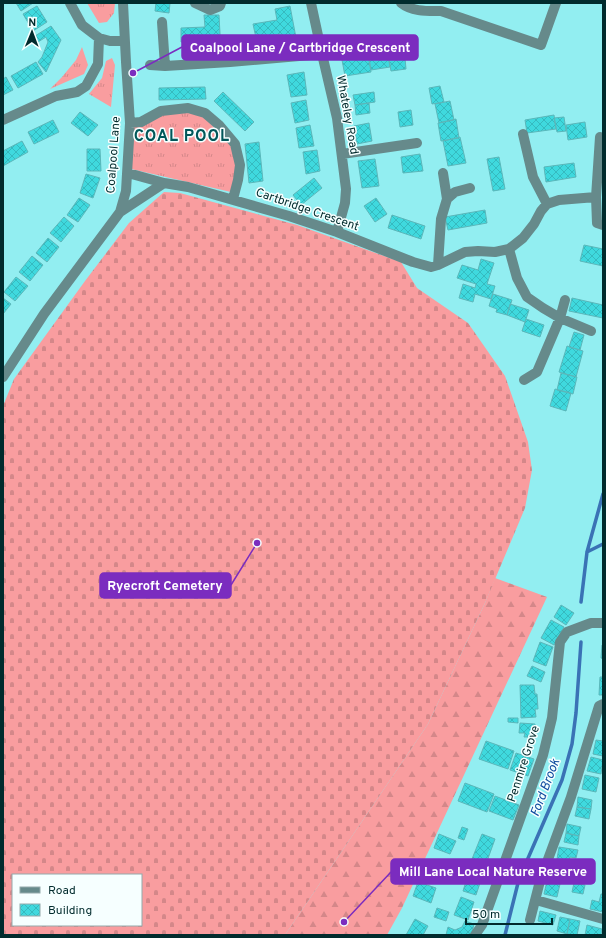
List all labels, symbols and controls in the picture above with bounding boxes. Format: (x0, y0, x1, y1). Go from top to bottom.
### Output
north arrow (12, 12, 52, 52)
text: N (28, 16, 36, 30)
callout: Coalpool Lane / Cartbridge Crescent (182, 35, 418, 60)
text: Coalpool Lane / Cartbridge Crescent (190, 41, 410, 57)
street label: Whateley Road (332, 74, 362, 156)
street label: Coalpool Lane (103, 116, 125, 194)
district label: COAL POOL (134, 127, 230, 147)
street label: Cartbridge Crescent (253, 185, 361, 235)
callout: Ryecroft Cemetery (100, 573, 231, 598)
text: Ryecroft Cemetery (107, 579, 223, 595)
street label: Penmire Grove (504, 724, 544, 804)
water label: Ford Brook (528, 756, 564, 819)
callout: Mill Lane Local Nature Reserve (391, 859, 595, 884)
text: Mill Lane Local Nature Reserve (399, 865, 587, 881)
legend (12, 874, 142, 926)
text: Road (48, 883, 76, 899)
scale bar (466, 900, 552, 926)
text: Building (48, 903, 92, 919)
text: 50 m (472, 907, 500, 923)

